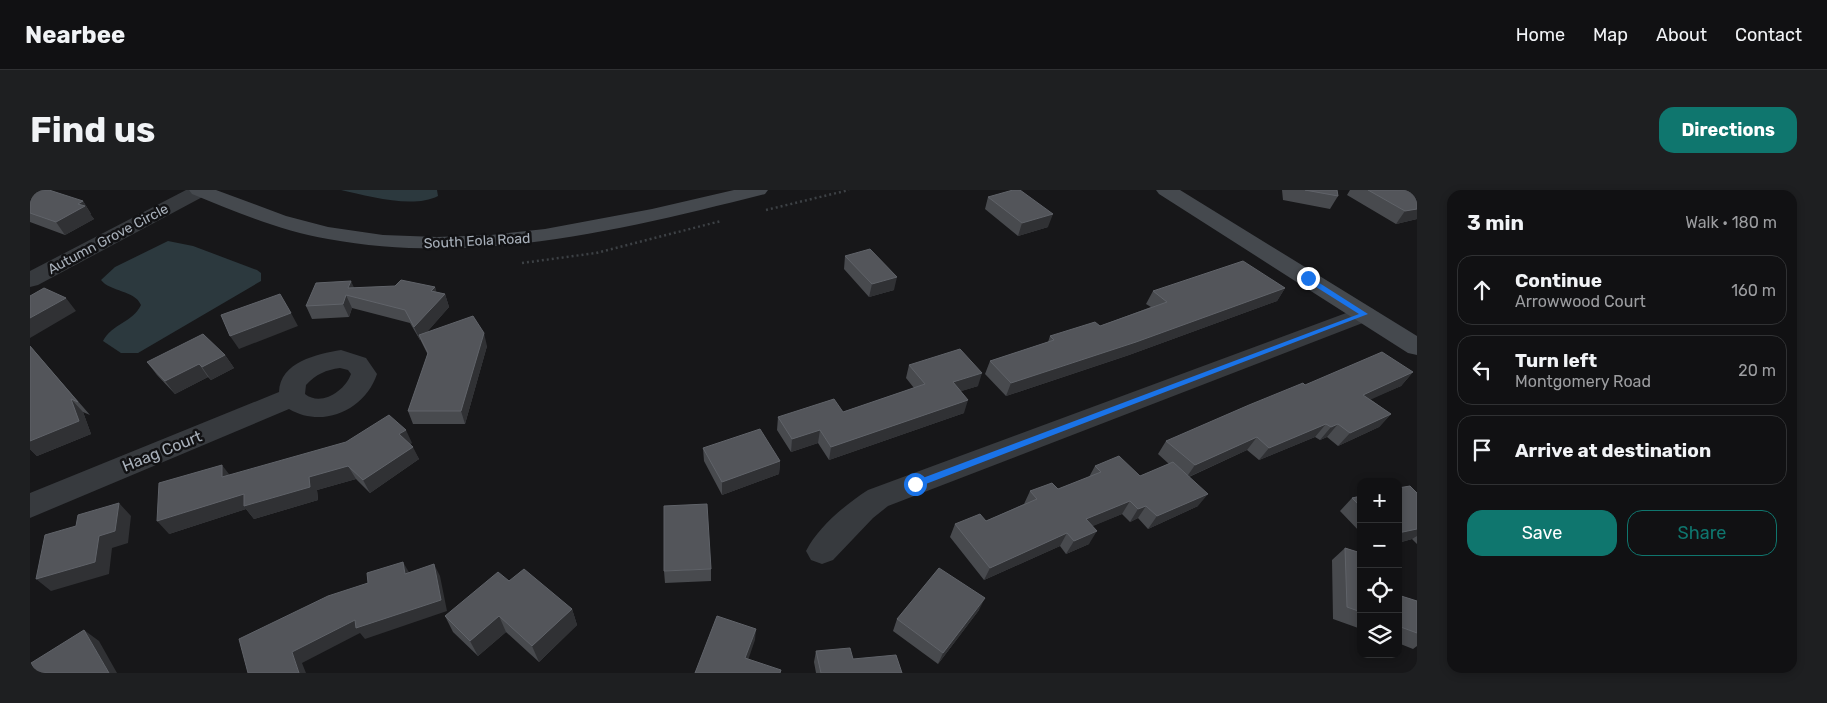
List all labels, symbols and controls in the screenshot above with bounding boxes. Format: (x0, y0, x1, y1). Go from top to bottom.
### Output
text: Nearbee (25, 21, 125, 49)
text: Home (1516, 24, 1565, 46)
text: Map (1593, 24, 1628, 46)
text: About (1656, 24, 1707, 46)
text: Contact (1735, 24, 1802, 46)
button: Directions (1659, 107, 1797, 153)
text: Find us (30, 109, 155, 151)
street label: Autumn Grove Circle (45, 200, 171, 278)
text: 3 min (1467, 210, 1524, 235)
text: Walk · 180 m (1685, 213, 1777, 232)
street label: South Eola Road (423, 230, 531, 252)
route end (1297, 267, 1320, 290)
text: Continue (1515, 269, 1602, 292)
icon: ahead (1468, 276, 1496, 304)
text: 160 m (1731, 281, 1776, 300)
text: Arrowwood Court (1515, 292, 1646, 311)
text: Turn left (1515, 349, 1597, 372)
icon: left (1468, 356, 1496, 384)
text: 20 m (1738, 361, 1776, 380)
text: Montgomery Road (1515, 372, 1651, 391)
street label: Haag Court (119, 426, 205, 476)
icon: arrive (1468, 436, 1496, 464)
text: Arrive at destination (1515, 439, 1711, 462)
route start (904, 473, 927, 496)
map controls (1357, 478, 1402, 658)
button: + (1357, 478, 1402, 523)
button: Save (1467, 510, 1617, 556)
button: Share (1627, 510, 1777, 556)
button: − (1357, 523, 1402, 568)
button: locate (1357, 568, 1402, 613)
button: layers (1357, 613, 1402, 658)

